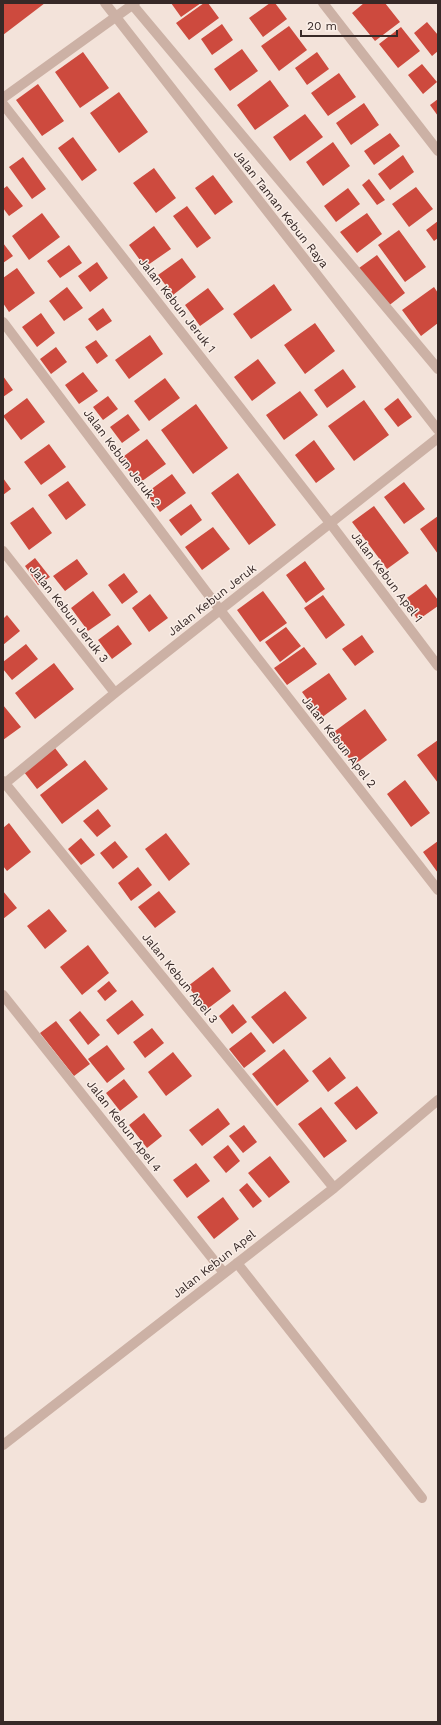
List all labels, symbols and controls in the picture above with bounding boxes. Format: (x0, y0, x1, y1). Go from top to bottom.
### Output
scale bar (301, 12, 397, 38)
text: 20 m (307, 19, 337, 33)
street label: Jalan Taman Kebun Raya (231, 147, 331, 271)
street label: Jalan Kebun Jeruk 1 (136, 255, 218, 355)
street label: Jalan Kebun Jeruk 2 (80, 406, 164, 510)
street label: Jalan Kebun Apel 1 (348, 529, 426, 625)
street label: Jalan Kebun Jeruk (165, 561, 259, 639)
street label: Jalan Kebun Jeruk 3 (27, 563, 111, 665)
street label: Jalan Kebun Apel 2 (299, 693, 379, 791)
street label: Jalan Kebun Apel 3 (139, 930, 221, 1026)
street label: Jalan Kebun Apel 4 (84, 1077, 164, 1175)
street label: Jalan Kebun Apel (170, 1227, 259, 1301)

